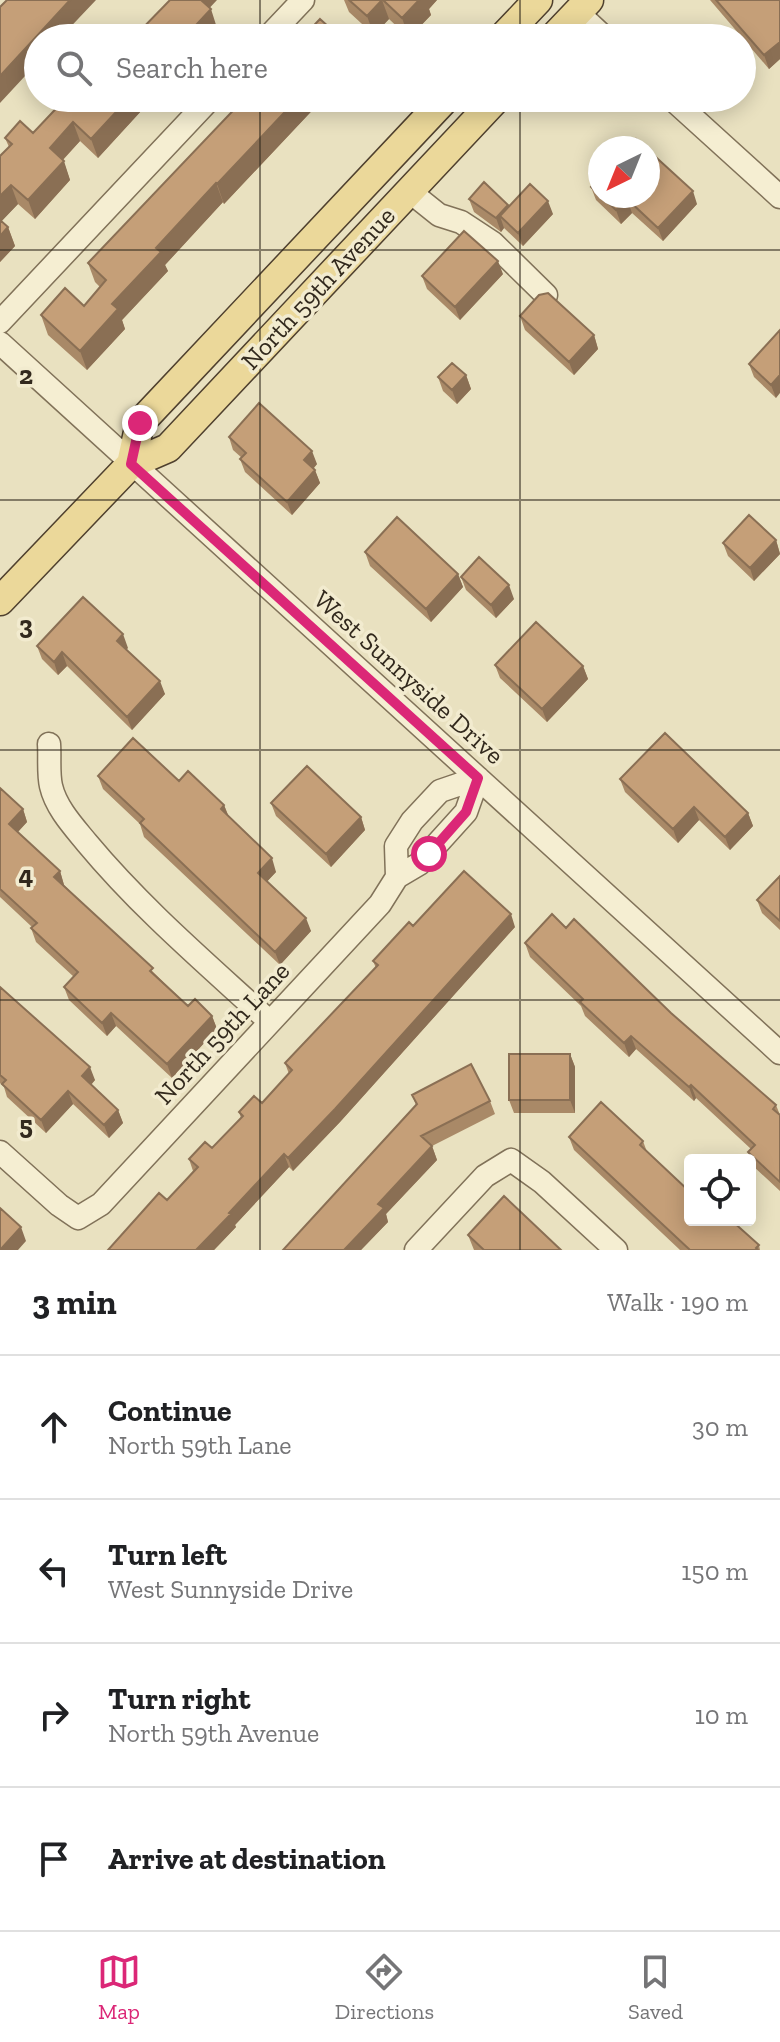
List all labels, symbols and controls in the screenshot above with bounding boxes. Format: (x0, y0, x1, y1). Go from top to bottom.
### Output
search box (24, 24, 756, 112)
icon: search (52, 46, 96, 90)
text: Search here (116, 50, 268, 86)
north arrow (588, 136, 660, 208)
street label: North 59th Avenue (234, 200, 402, 376)
text: 2 (19, 359, 33, 391)
route end (122, 405, 158, 441)
street label: West Sunnyside Drive (307, 583, 511, 771)
text: 3 (19, 609, 33, 641)
route start (411, 836, 447, 872)
text: 4 (19, 859, 34, 891)
street label: North 59th Lane (148, 955, 296, 1111)
text: 5 (19, 1109, 33, 1141)
map controls (684, 1154, 756, 1226)
button: locate (684, 1154, 756, 1226)
text: 3 min (32, 1282, 117, 1323)
text: Walk · 190 m (607, 1286, 748, 1318)
text: Continue (108, 1393, 232, 1429)
icon: ahead (32, 1405, 76, 1449)
text: 30 m (692, 1411, 748, 1443)
text: North 59th Lane (108, 1429, 292, 1461)
text: Turn left (108, 1537, 227, 1573)
icon: left (32, 1549, 76, 1593)
text: 150 m (681, 1555, 748, 1587)
text: West Sunnyside Drive (108, 1573, 353, 1605)
text: Turn right (108, 1681, 250, 1717)
icon: right (32, 1693, 76, 1737)
text: 10 m (695, 1699, 748, 1731)
text: North 59th Avenue (108, 1717, 319, 1749)
icon: arrive (32, 1837, 76, 1881)
text: Arrive at destination (108, 1841, 385, 1877)
tab: Map (97, 1950, 141, 2025)
tab: Directions (335, 1950, 434, 2025)
tab: Saved (628, 1950, 683, 2025)

